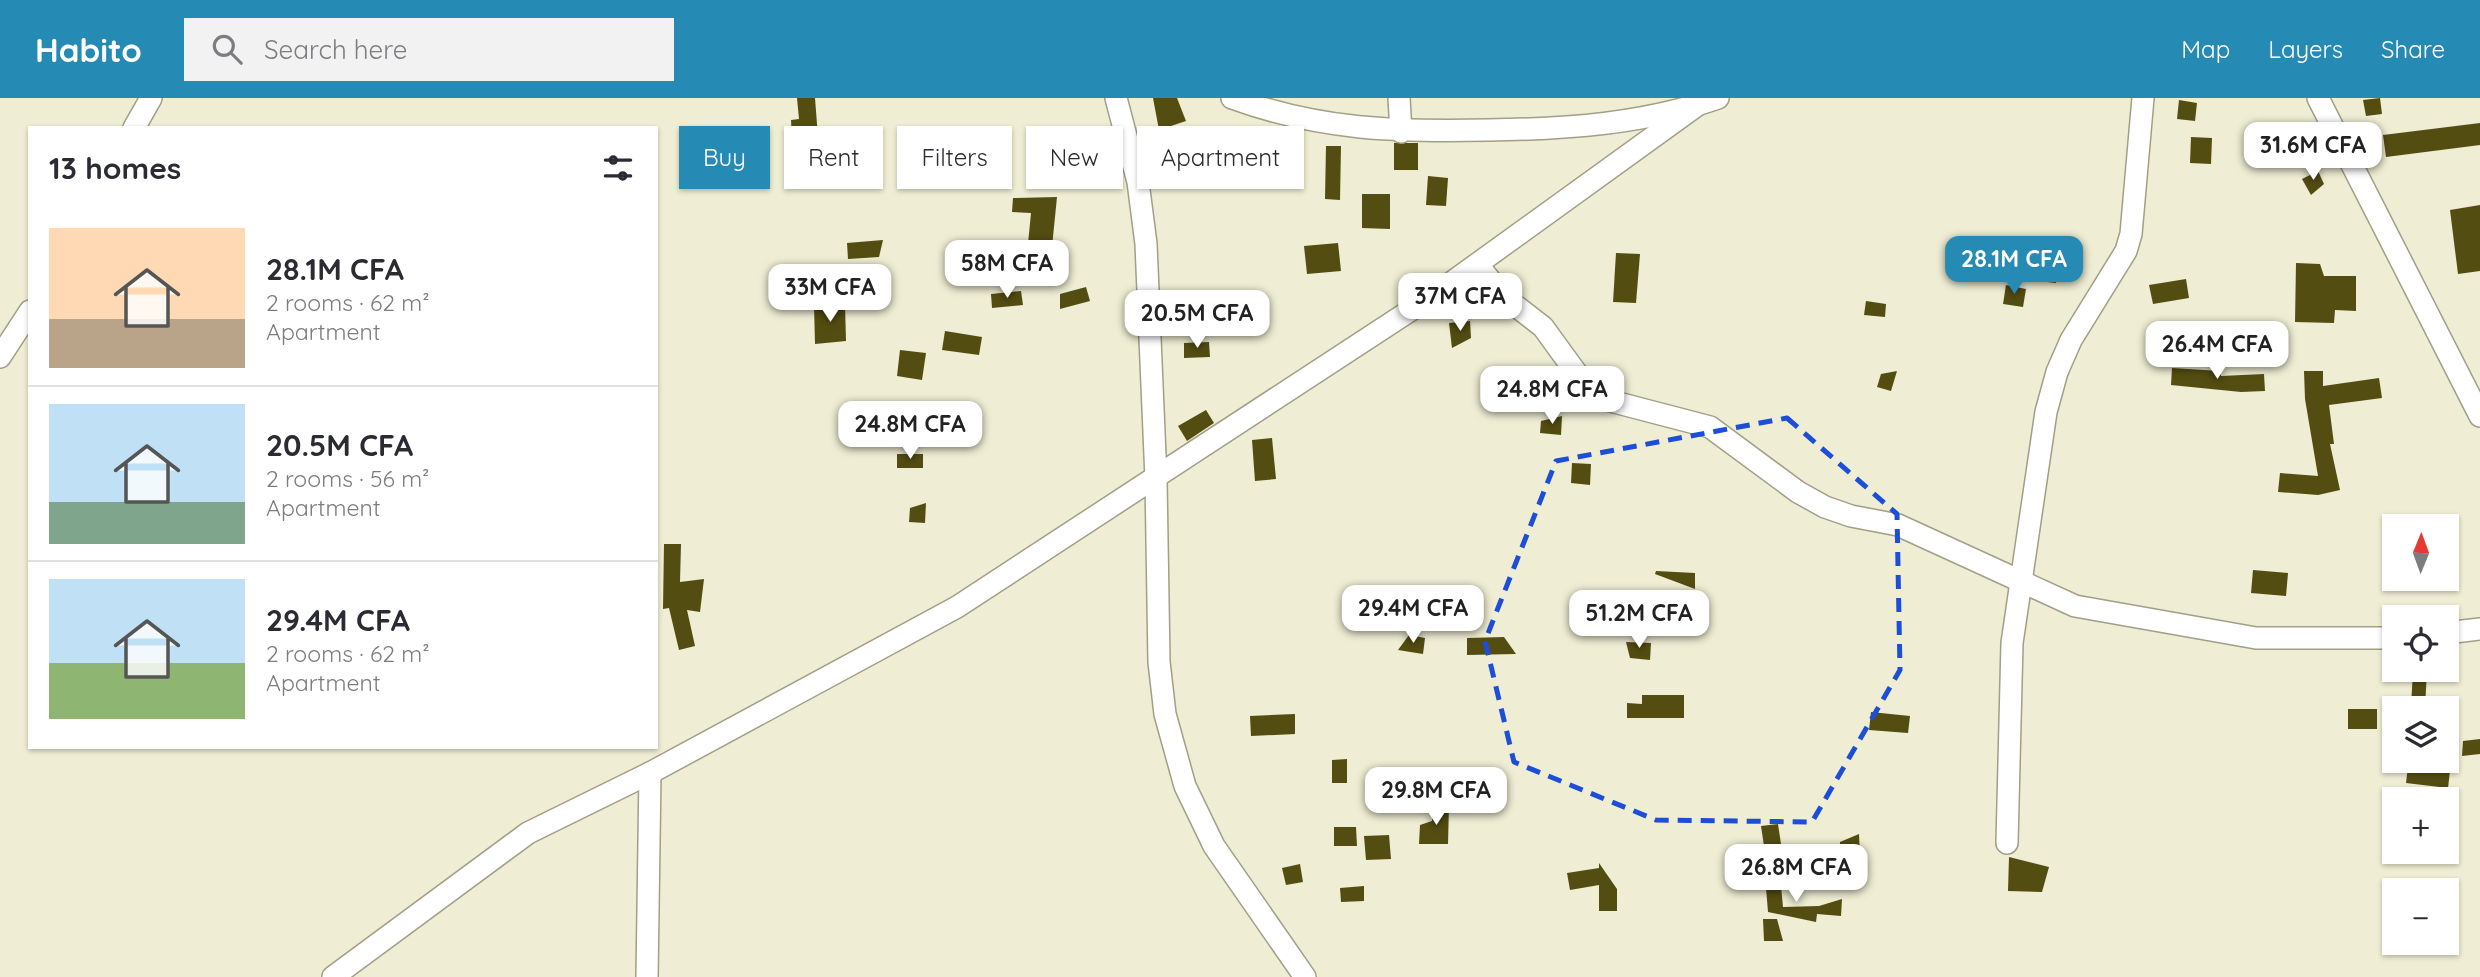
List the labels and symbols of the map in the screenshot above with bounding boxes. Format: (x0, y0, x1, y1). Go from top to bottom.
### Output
pin: 31.6M CFA (2233, 122, 2393, 182)
pin: 28.1M CFA (1934, 236, 2094, 296)
pin: 58M CFA (942, 240, 1072, 300)
pin: 33M CFA (765, 264, 895, 324)
pin: 37M CFA (1395, 274, 1525, 333)
pin: 20.5M CFA (1117, 290, 1277, 350)
pin: 26.4M CFA (2137, 322, 2297, 381)
pin: 24.8M CFA (1472, 366, 1632, 426)
pin: 24.8M CFA (830, 402, 990, 461)
north arrow (2382, 514, 2459, 592)
pin: 29.4M CFA (1333, 586, 1493, 645)
pin: 51.2M CFA (1559, 590, 1719, 650)
pin: 29.8M CFA (1356, 768, 1516, 827)
pin: 26.8M CFA (1716, 844, 1876, 904)

